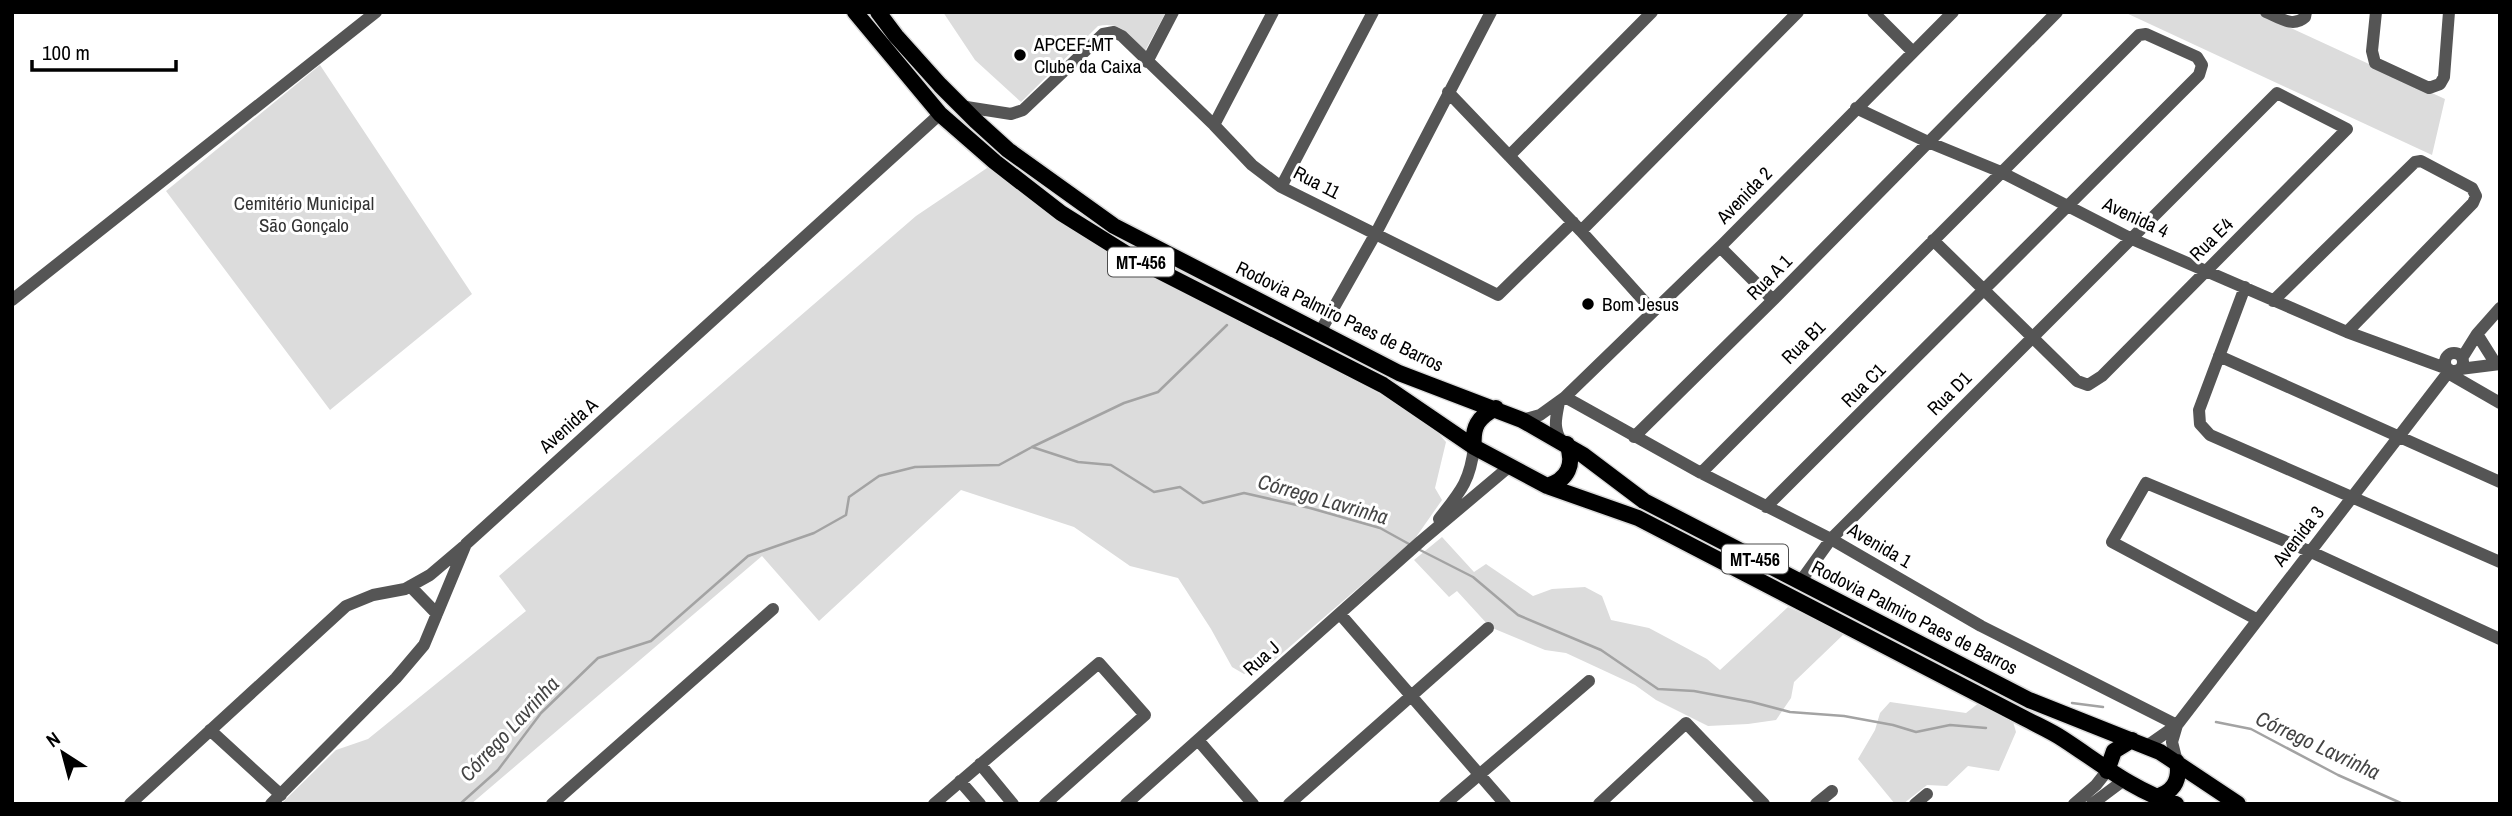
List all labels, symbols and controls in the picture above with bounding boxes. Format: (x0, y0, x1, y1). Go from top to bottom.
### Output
scale bar (32, 28, 175, 72)
place label: APCEF-MT Clube da Caixa (1033, 31, 1142, 79)
text: 100 m (42, 38, 90, 67)
marker: APCEF-MT Clube da Caixa (1012, 47, 1028, 63)
street label: Rua 11 (1289, 159, 1345, 205)
street label: Avenida 2 (1710, 161, 1778, 230)
park label: Cemitério Municipal São Gonçalo (234, 190, 374, 238)
street label: Avenida 4 (2098, 190, 2173, 244)
street label: Rua E4 (2183, 211, 2239, 267)
road number: MT-456 (1108, 248, 1174, 276)
street label: Rua A 1 (1741, 248, 1798, 305)
street label: Rodovia Palmiro Paes de Barros (1232, 254, 1448, 378)
place label: Bom Jesus (1602, 291, 1679, 317)
marker: Bom Jesus (1580, 296, 1596, 312)
street label: Rua B1 (1775, 314, 1831, 370)
street label: Rua C1 (1835, 357, 1891, 413)
street label: Rua D1 (1921, 365, 1977, 421)
street label: Avenida A (532, 391, 603, 459)
water label: Córrego Lavrinha (1255, 467, 1391, 531)
street label: Avenida 3 (2266, 500, 2330, 572)
street label: Avenida 1 (1842, 516, 1917, 574)
road number: MT-456 (1722, 544, 1788, 574)
street label: Rodovia Palmiro Paes de Barros (1808, 554, 2023, 680)
street label: Rua J (1237, 635, 1285, 681)
water label: Córrego Lavrinha (453, 670, 565, 788)
water label: Córrego Lavrinha (2251, 704, 2385, 786)
north arrow (28, 718, 98, 788)
text: N (41, 725, 65, 753)

